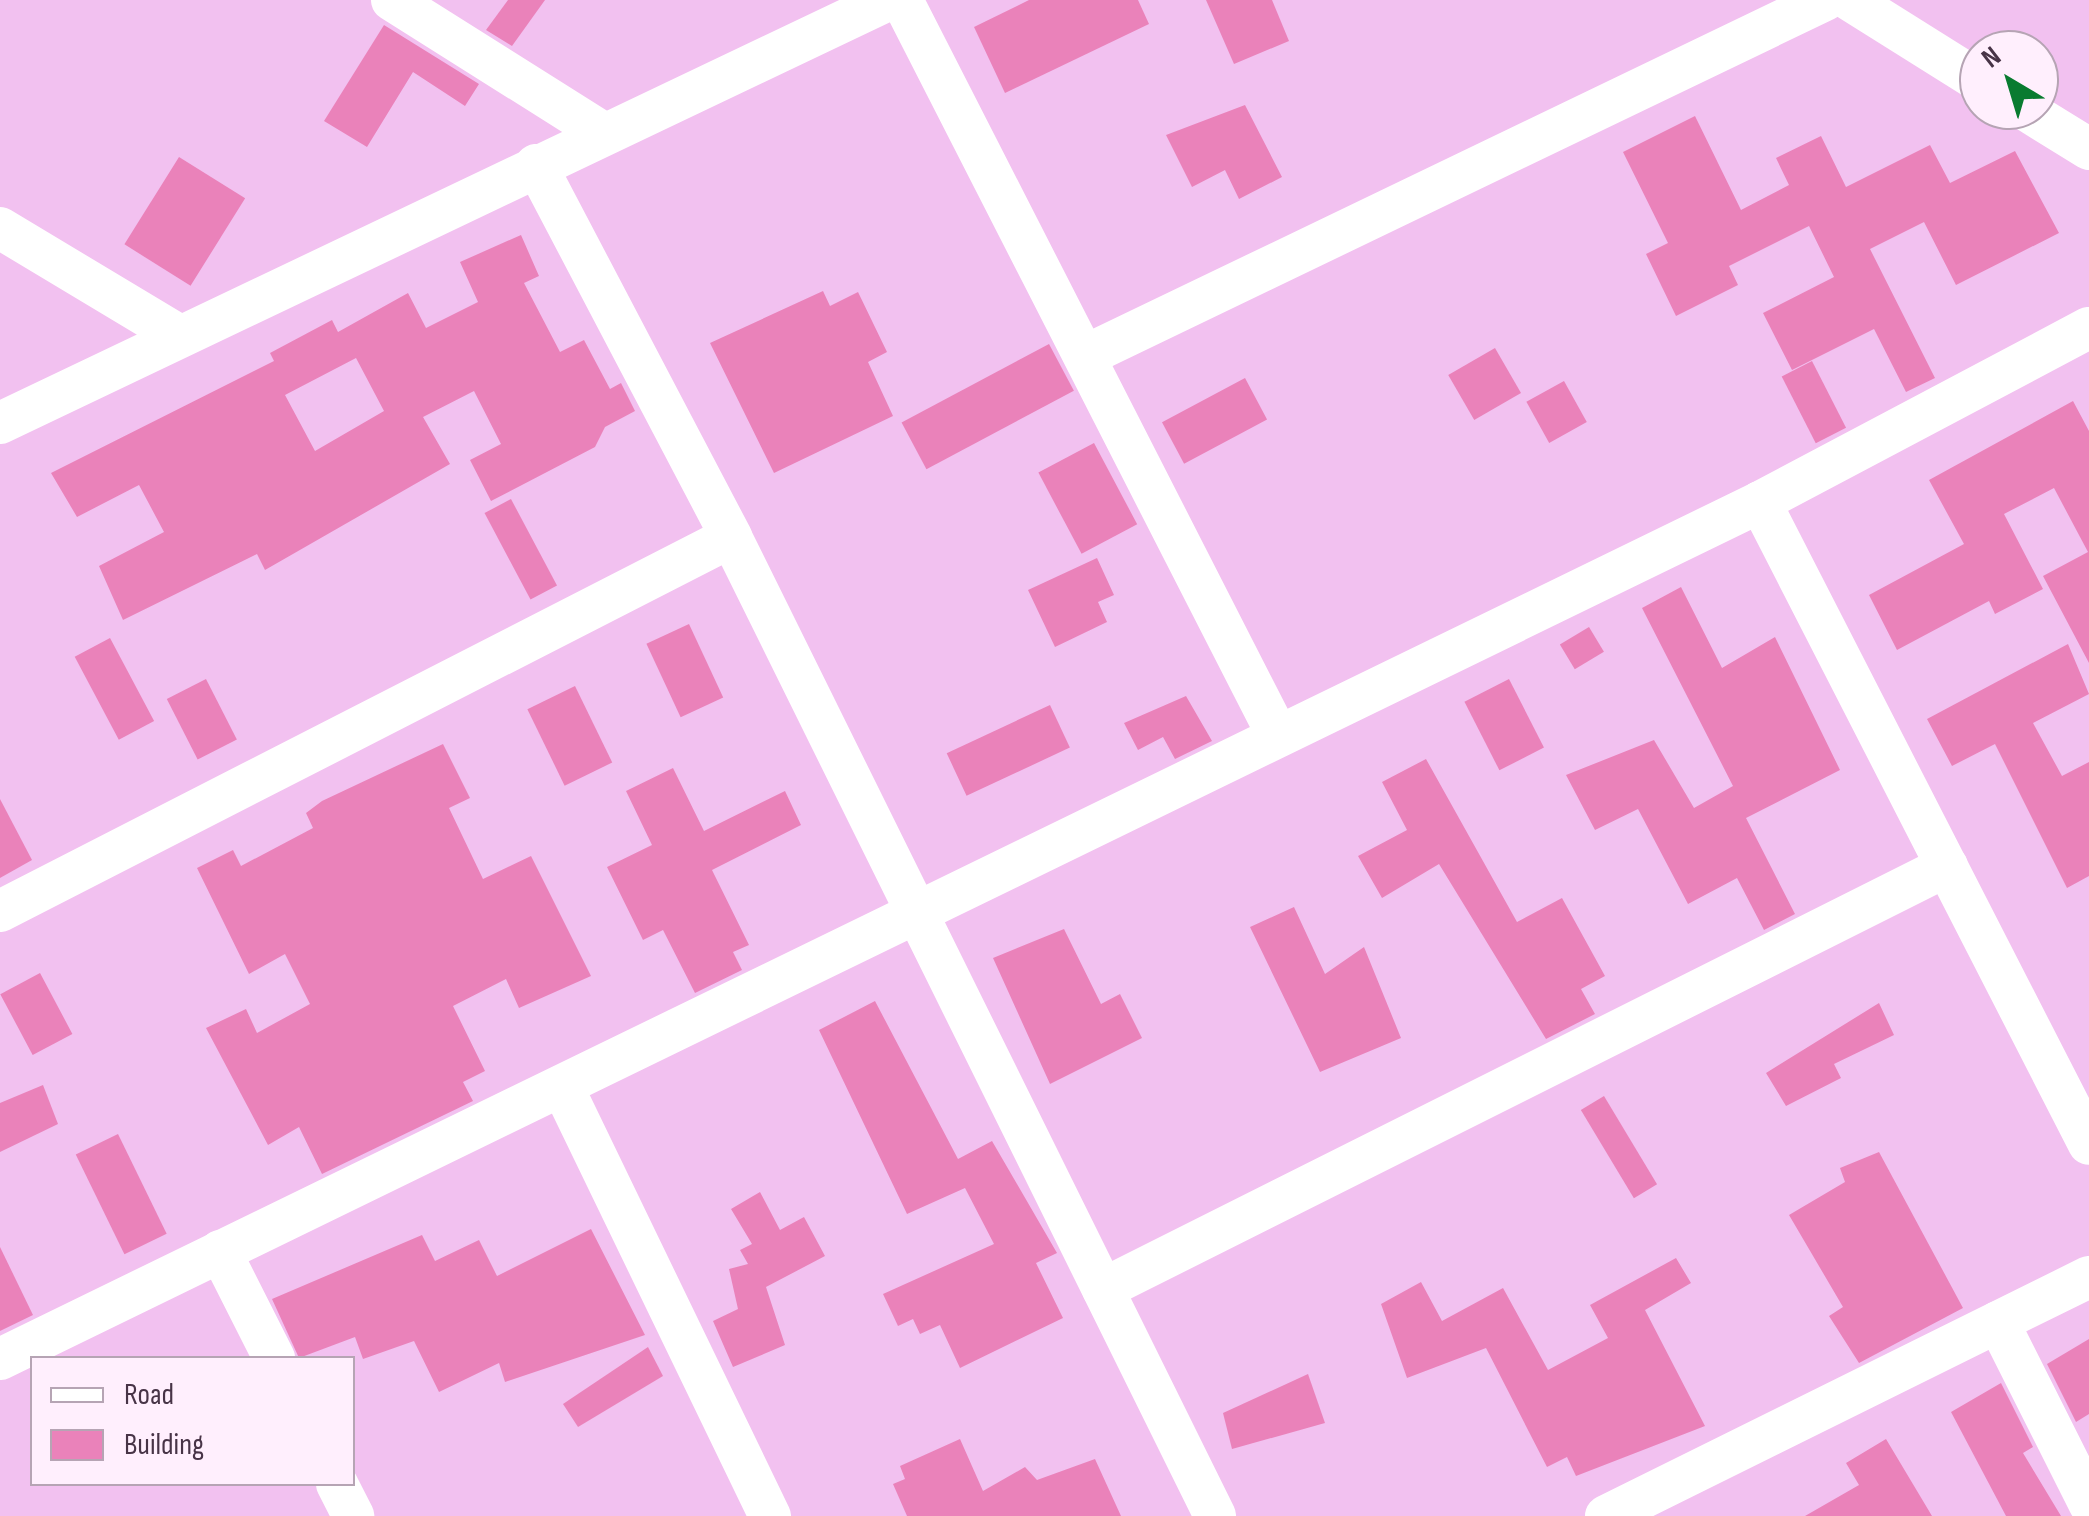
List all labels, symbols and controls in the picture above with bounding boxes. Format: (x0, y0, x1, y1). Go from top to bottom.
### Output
north arrow (1959, 30, 2059, 130)
text: N (1975, 40, 2007, 75)
legend (30, 1356, 355, 1486)
text: Road (124, 1377, 174, 1413)
text: Building (124, 1427, 204, 1463)

